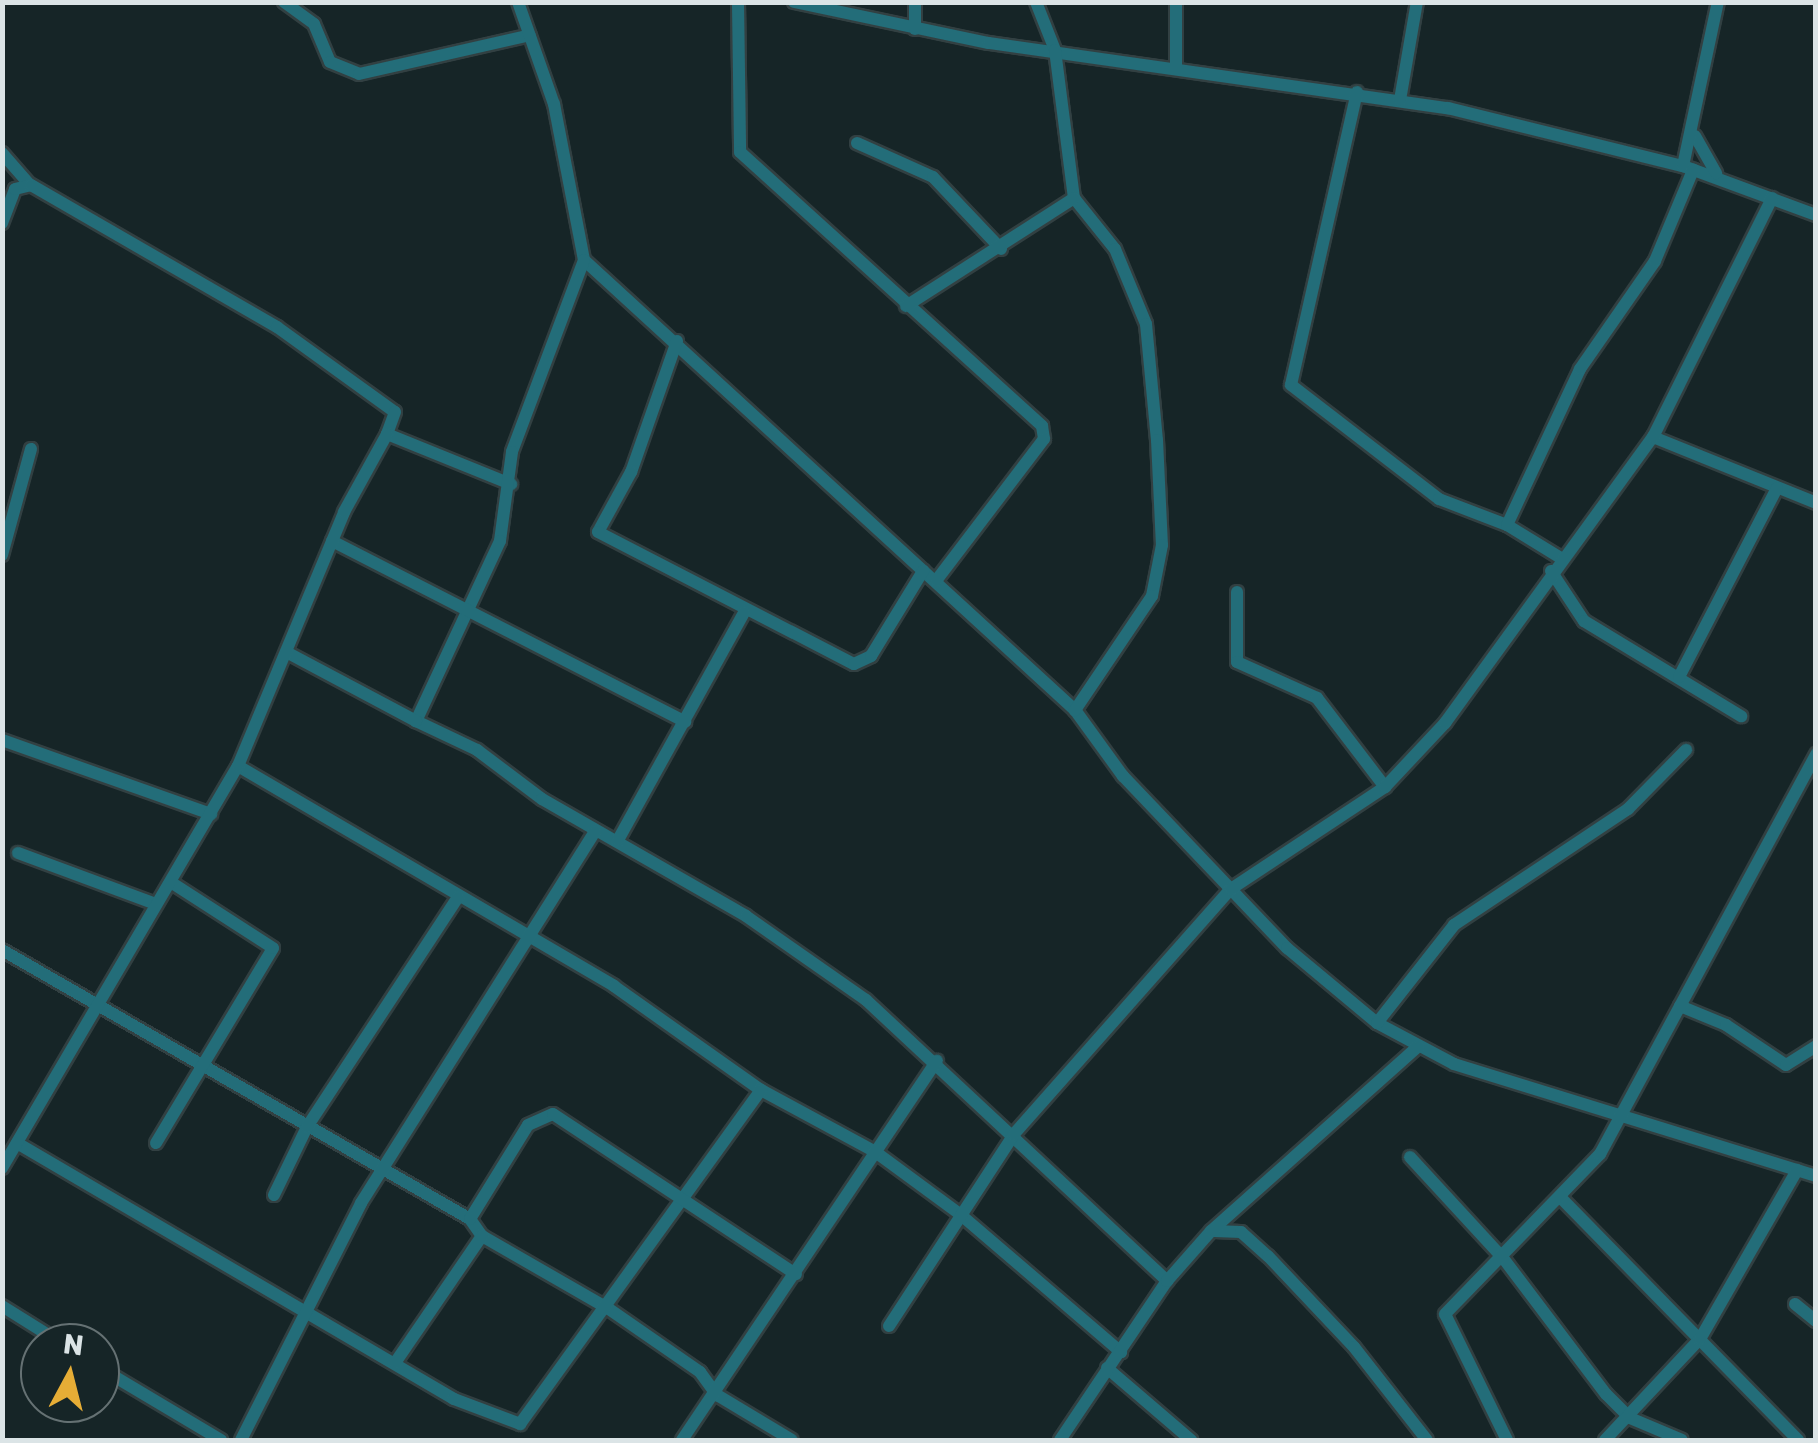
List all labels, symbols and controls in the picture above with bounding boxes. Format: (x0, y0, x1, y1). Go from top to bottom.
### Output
north arrow (20, 1323, 120, 1423)
text: N (61, 1327, 85, 1362)

